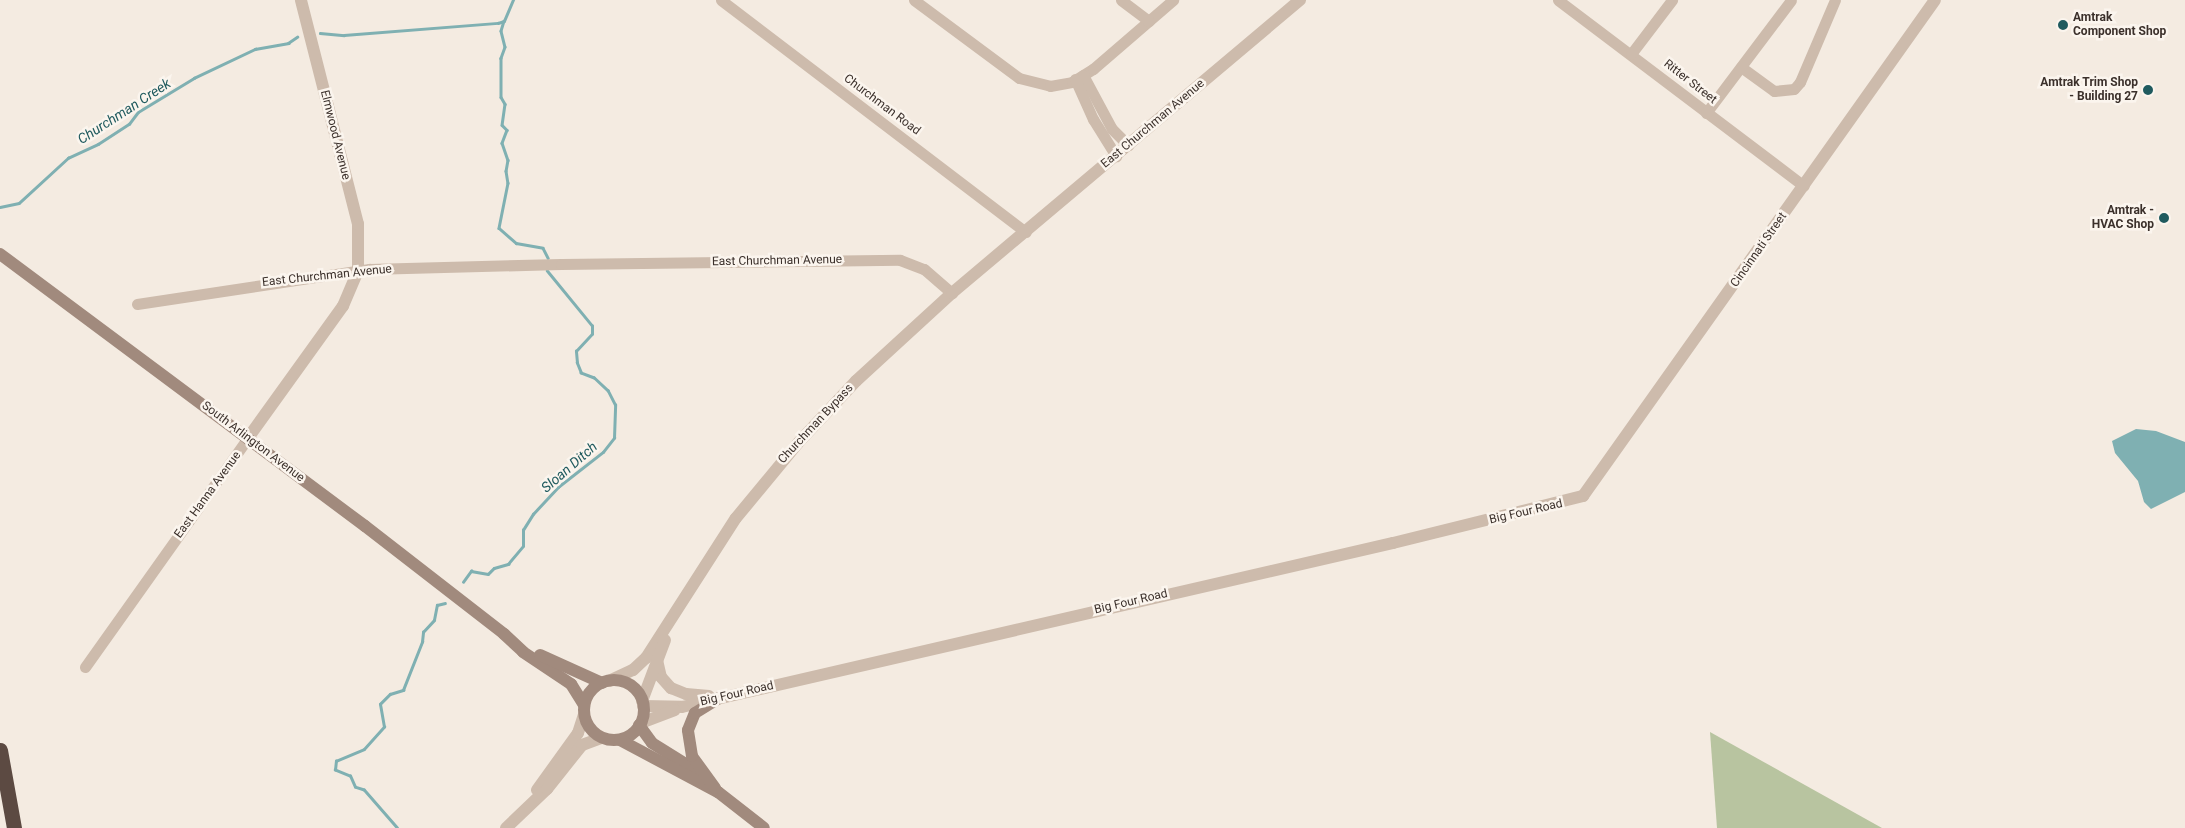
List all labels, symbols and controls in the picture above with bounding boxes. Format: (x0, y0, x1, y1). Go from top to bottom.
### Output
place label: Amtrak Component Shop (2073, 11, 2166, 39)
marker: Amtrak Component Shop (2057, 19, 2069, 31)
street label: Ritter Street (1661, 57, 1719, 107)
street label: Churchman Road (841, 72, 923, 138)
water label: Churchman Creek (74, 75, 174, 147)
place label: Amtrak Trim Shop - Building 27 (2040, 76, 2138, 104)
street label: East Churchman Avenue (1098, 77, 1208, 171)
marker: Amtrak Trim Shop - Building 27 (2142, 84, 2154, 96)
street label: Elmwood Avenue (317, 89, 353, 181)
place label: Amtrak - HVAC Shop (2092, 204, 2154, 232)
street label: Cincinnati Street (1728, 210, 1790, 290)
marker: Amtrak - HVAC Shop (2158, 212, 2170, 224)
street label: East Churchman Avenue (712, 253, 842, 269)
street label: East Churchman Avenue (261, 262, 393, 290)
street label: Churchman Bypass (775, 381, 857, 467)
street label: South Arlington Avenue (199, 399, 307, 485)
water label: Sloan Ditch (538, 438, 600, 496)
street label: East Hanna Avenue (172, 449, 244, 541)
street label: Big Four Road (1488, 497, 1564, 527)
street label: Big Four Road (1093, 587, 1169, 617)
street label: Big Four Road (699, 679, 775, 709)

